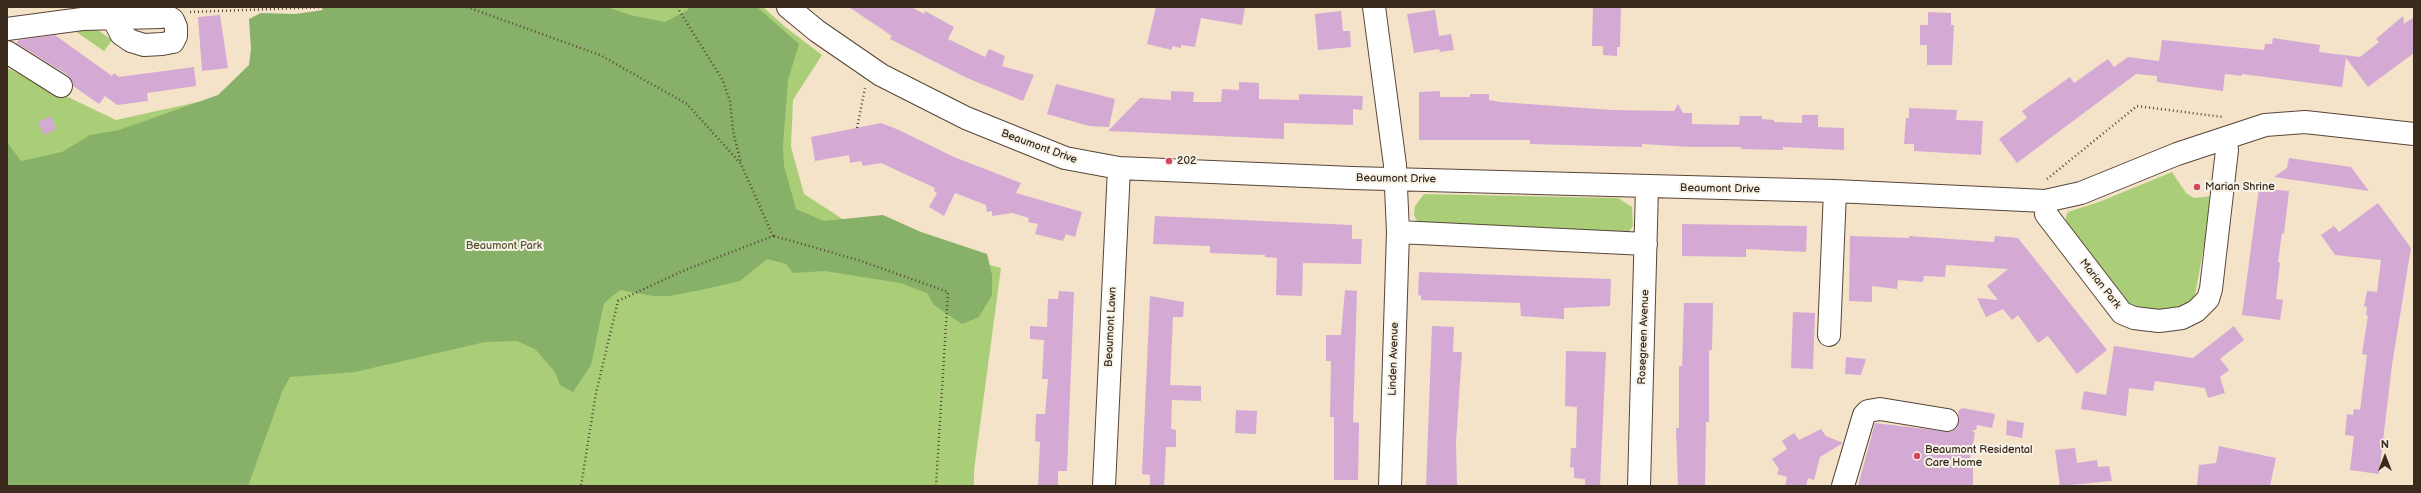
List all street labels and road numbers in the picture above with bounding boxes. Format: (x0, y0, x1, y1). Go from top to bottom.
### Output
street label: Beaumont Drive (999, 127, 1079, 167)
street label: Beaumont Drive (1356, 172, 1436, 186)
street label: Beaumont Drive (1680, 182, 1760, 196)
street label: Marian Park (2076, 256, 2124, 312)
street label: Beaumont Lawn (1102, 287, 1120, 367)
street label: Rosegreen Avenue (1636, 289, 1652, 385)
street label: Linden Avenue (1386, 322, 1402, 396)

